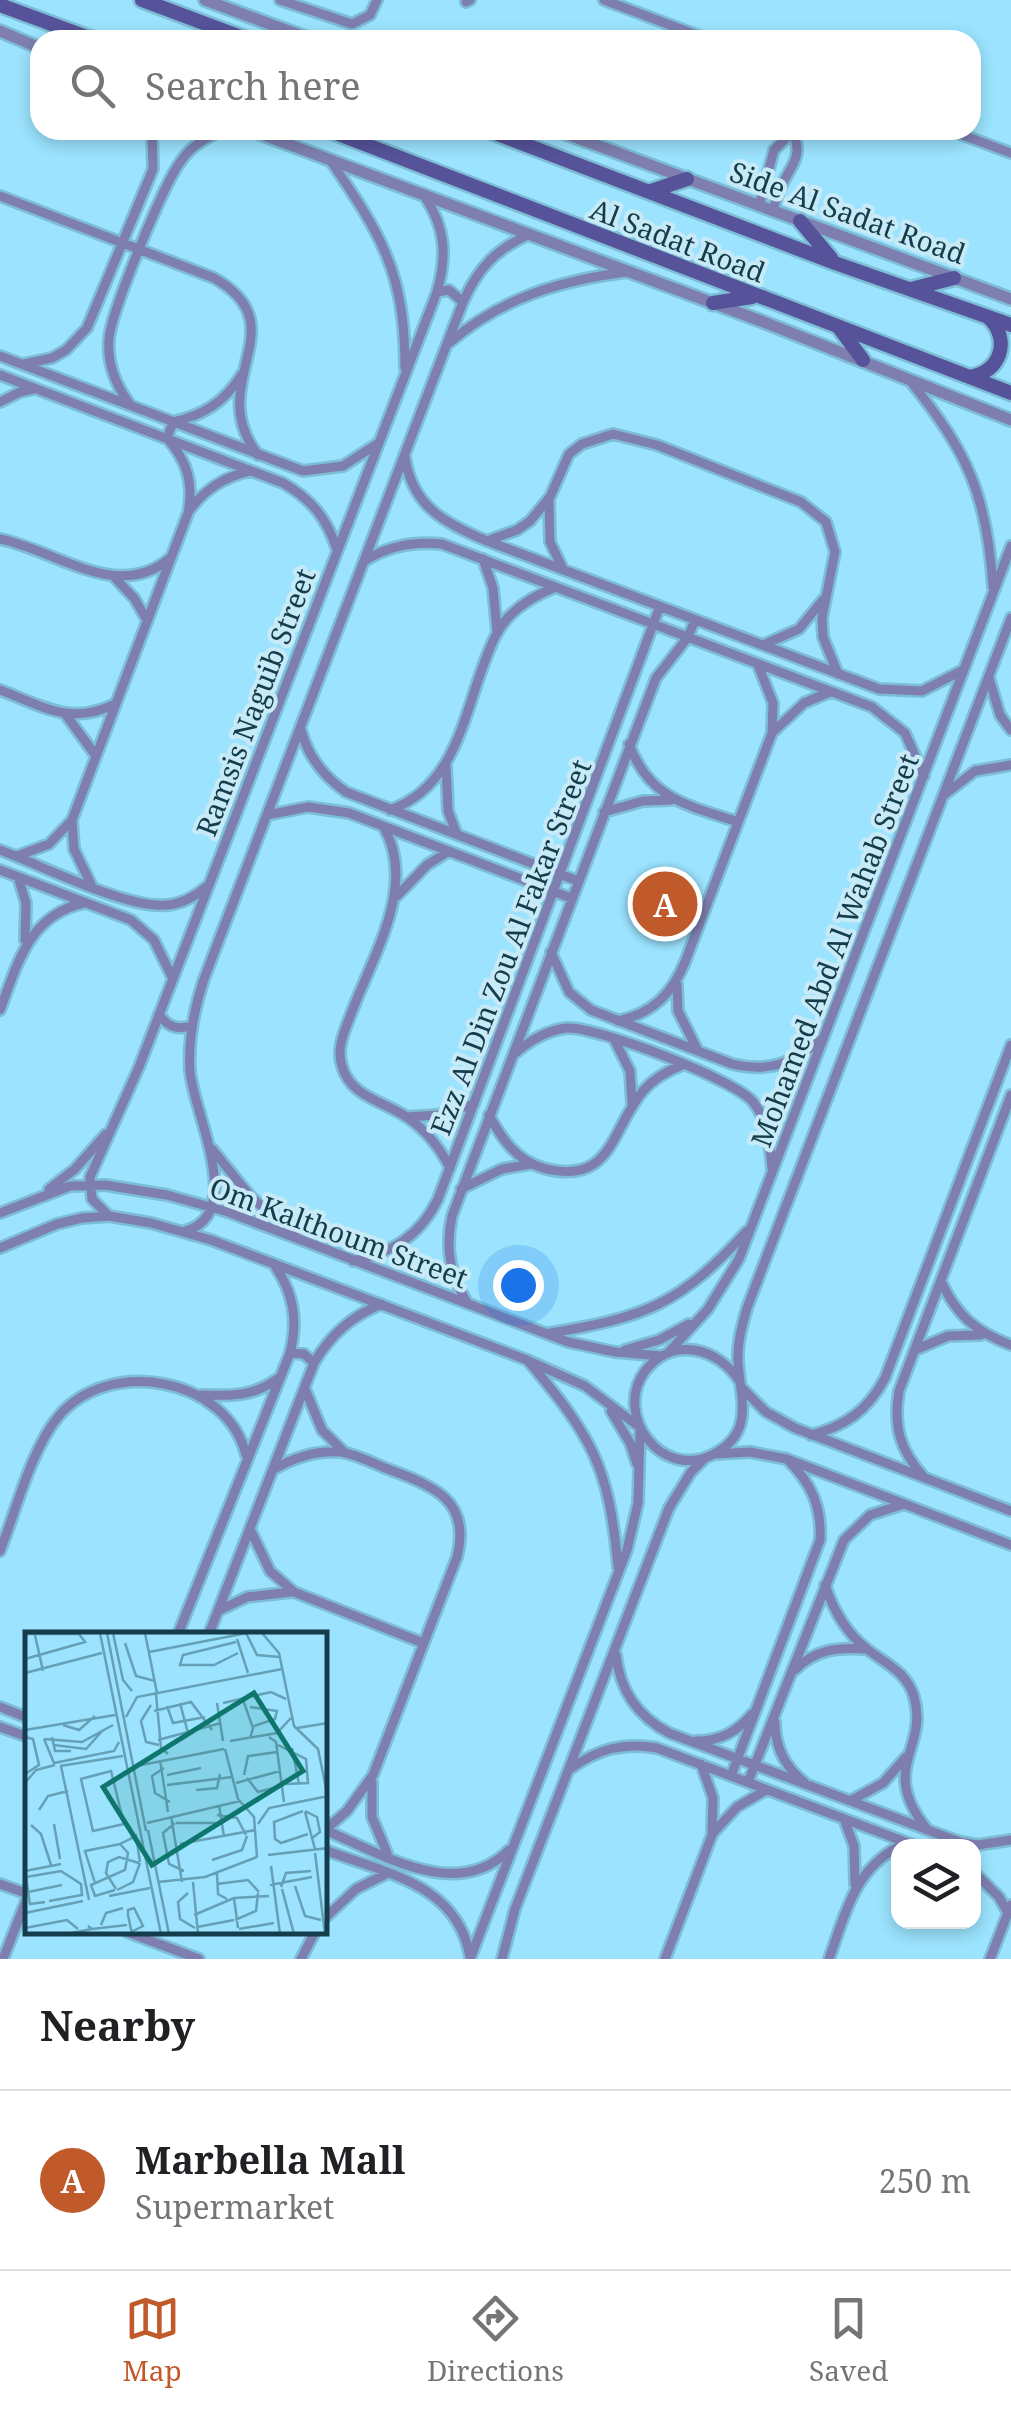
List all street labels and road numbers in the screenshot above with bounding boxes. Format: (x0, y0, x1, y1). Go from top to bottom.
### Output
street label: Side Al Sadat Road (725, 152, 971, 272)
street label: Al Sadat Road (585, 189, 771, 291)
street label: Ramsis Naguib Street (186, 563, 324, 841)
street label: Mohamed Abd Al Wahab Street (741, 748, 927, 1152)
street label: Ezz Al Din Zou Al Fakar Street (421, 754, 599, 1140)
street label: Om Kalthoum Street (205, 1168, 473, 1296)

